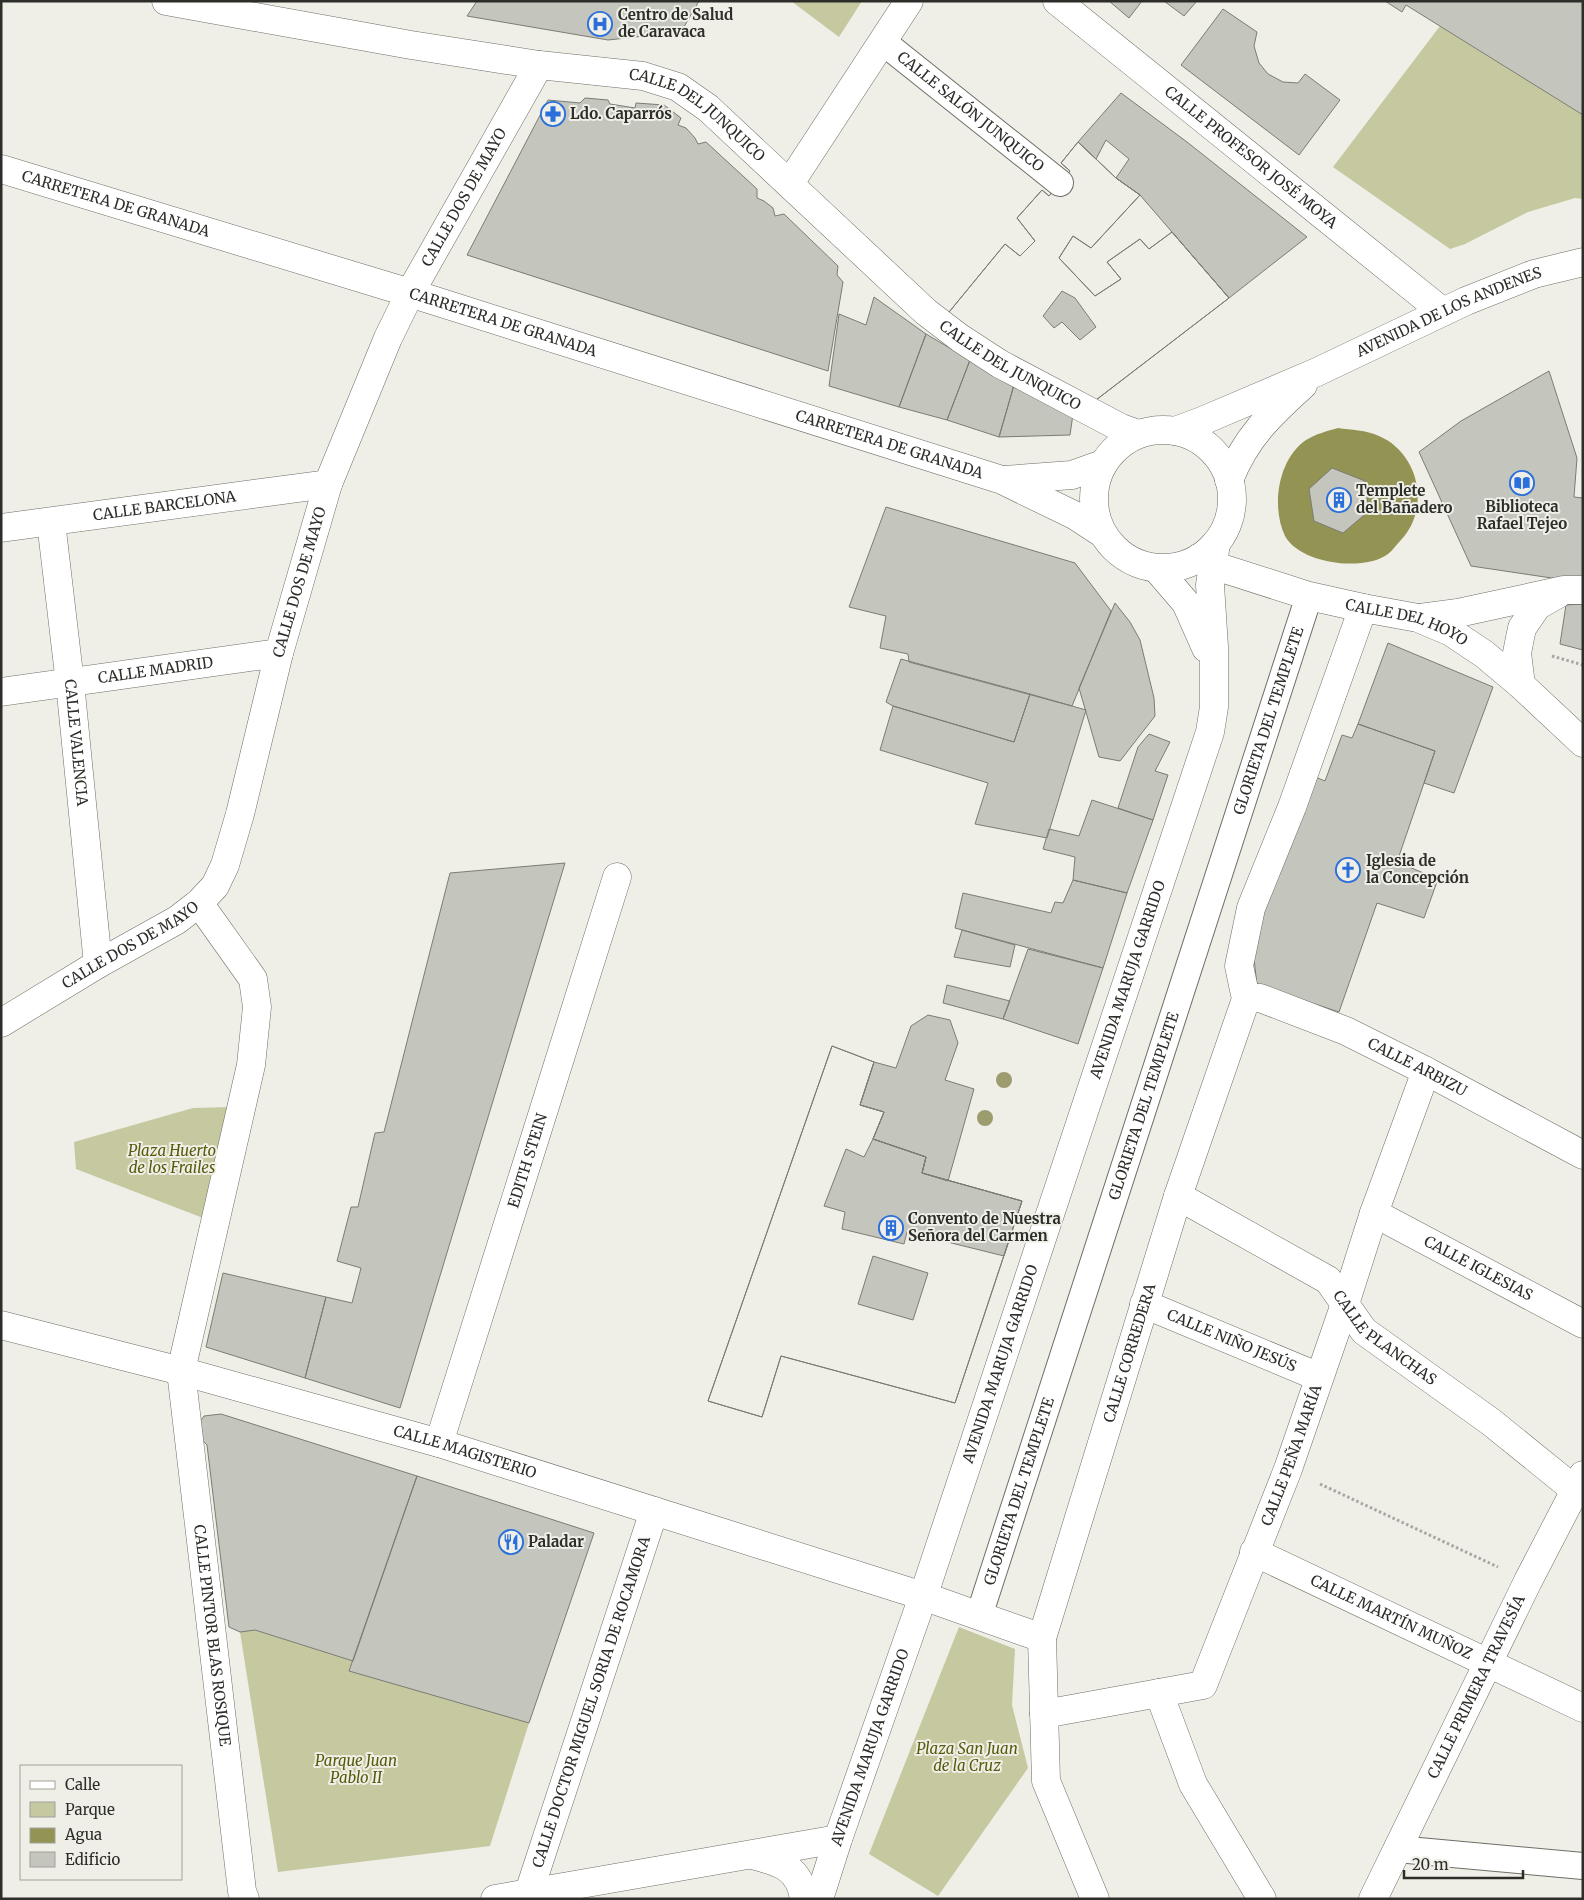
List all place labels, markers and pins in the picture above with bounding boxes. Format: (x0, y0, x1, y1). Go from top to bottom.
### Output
place label: Centro de Salud de Caravaca (618, 5, 733, 41)
hospital icon: Centro de Salud de Caravaca (587, 11, 613, 37)
pharmacy icon: Ldo. Caparrós (540, 101, 566, 127)
place label: Ldo. Caparrós (570, 104, 672, 123)
library icon: Biblioteca Rafael Tejeo (1509, 470, 1535, 496)
place label: Templete del Bañadero (1356, 481, 1453, 517)
building icon: Templete del Bañadero (1326, 487, 1352, 513)
place label: Biblioteca Rafael Tejeo (1477, 497, 1567, 533)
place label: Iglesia de la Concepción (1366, 851, 1469, 887)
church icon: Iglesia de la Concepción (1335, 857, 1361, 883)
place label: Convento de Nuestra Señora del Carmen (908, 1209, 1061, 1245)
building icon: Convento de Nuestra Señora del Carmen (878, 1215, 904, 1241)
restaurant icon: Paladar (498, 1529, 524, 1555)
place label: Paladar (528, 1532, 584, 1551)

